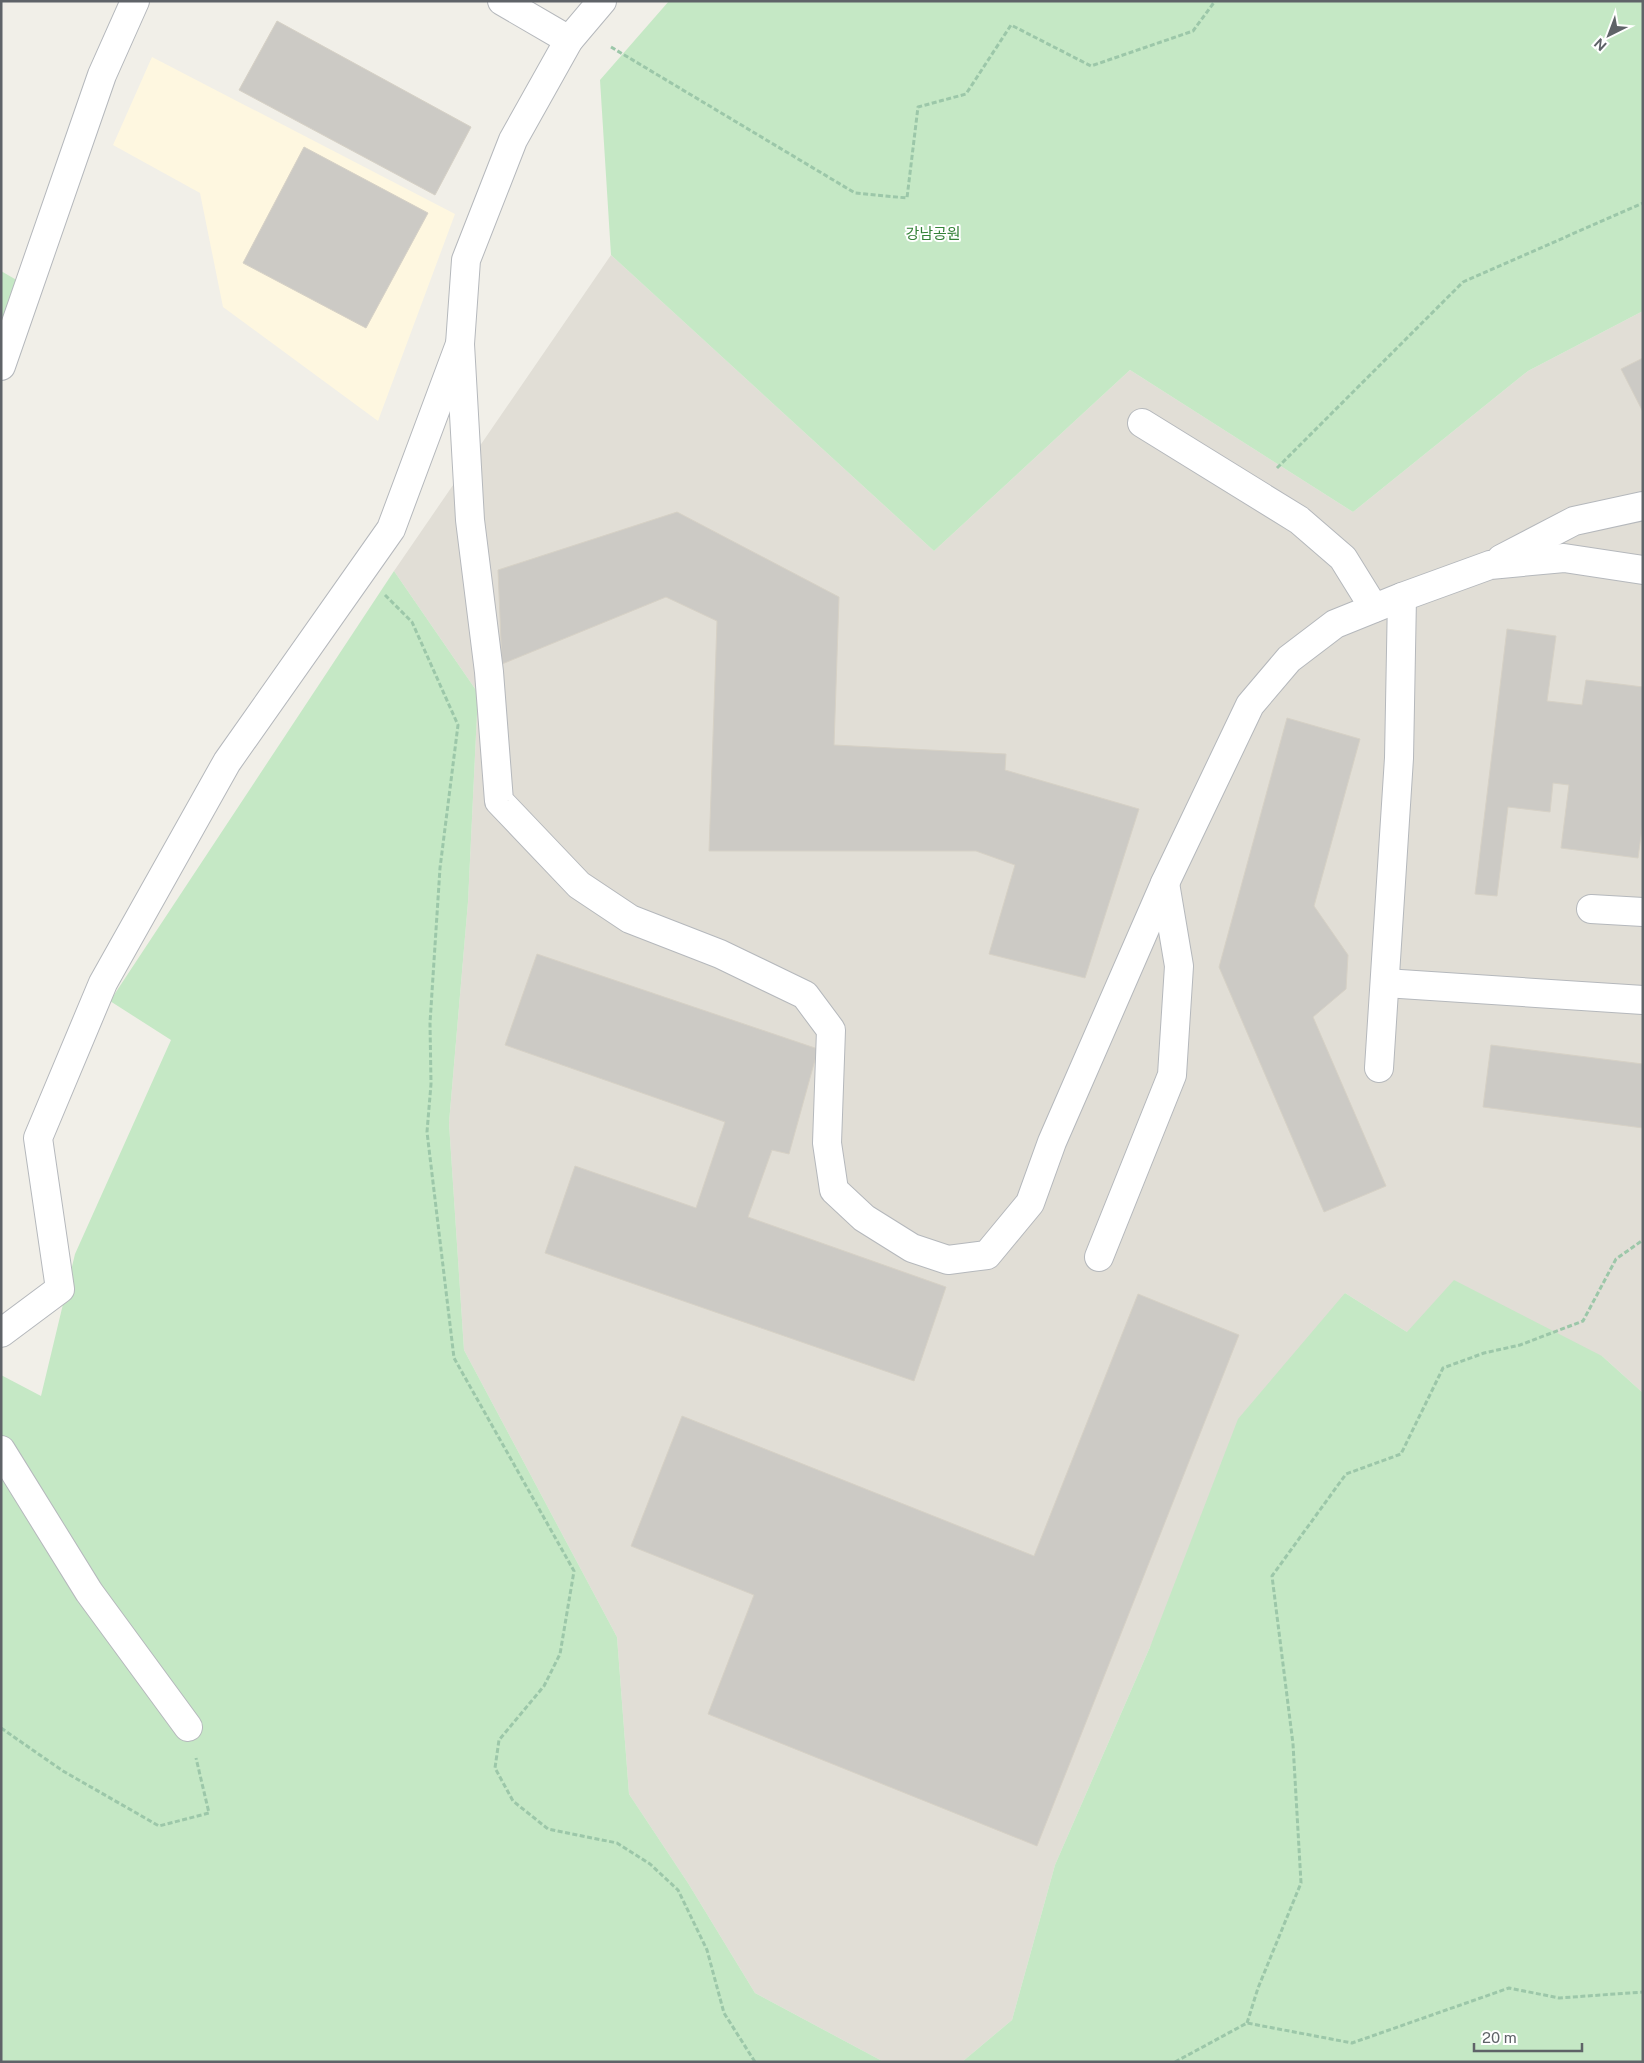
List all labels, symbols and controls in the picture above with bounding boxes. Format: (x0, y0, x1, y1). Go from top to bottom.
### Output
north arrow (1584, 10, 1634, 60)
text: N (1591, 35, 1610, 54)
park label: 강남공원 (905, 225, 961, 242)
scale bar (1474, 2020, 1582, 2052)
text: 20 m (1482, 2029, 1517, 2046)

